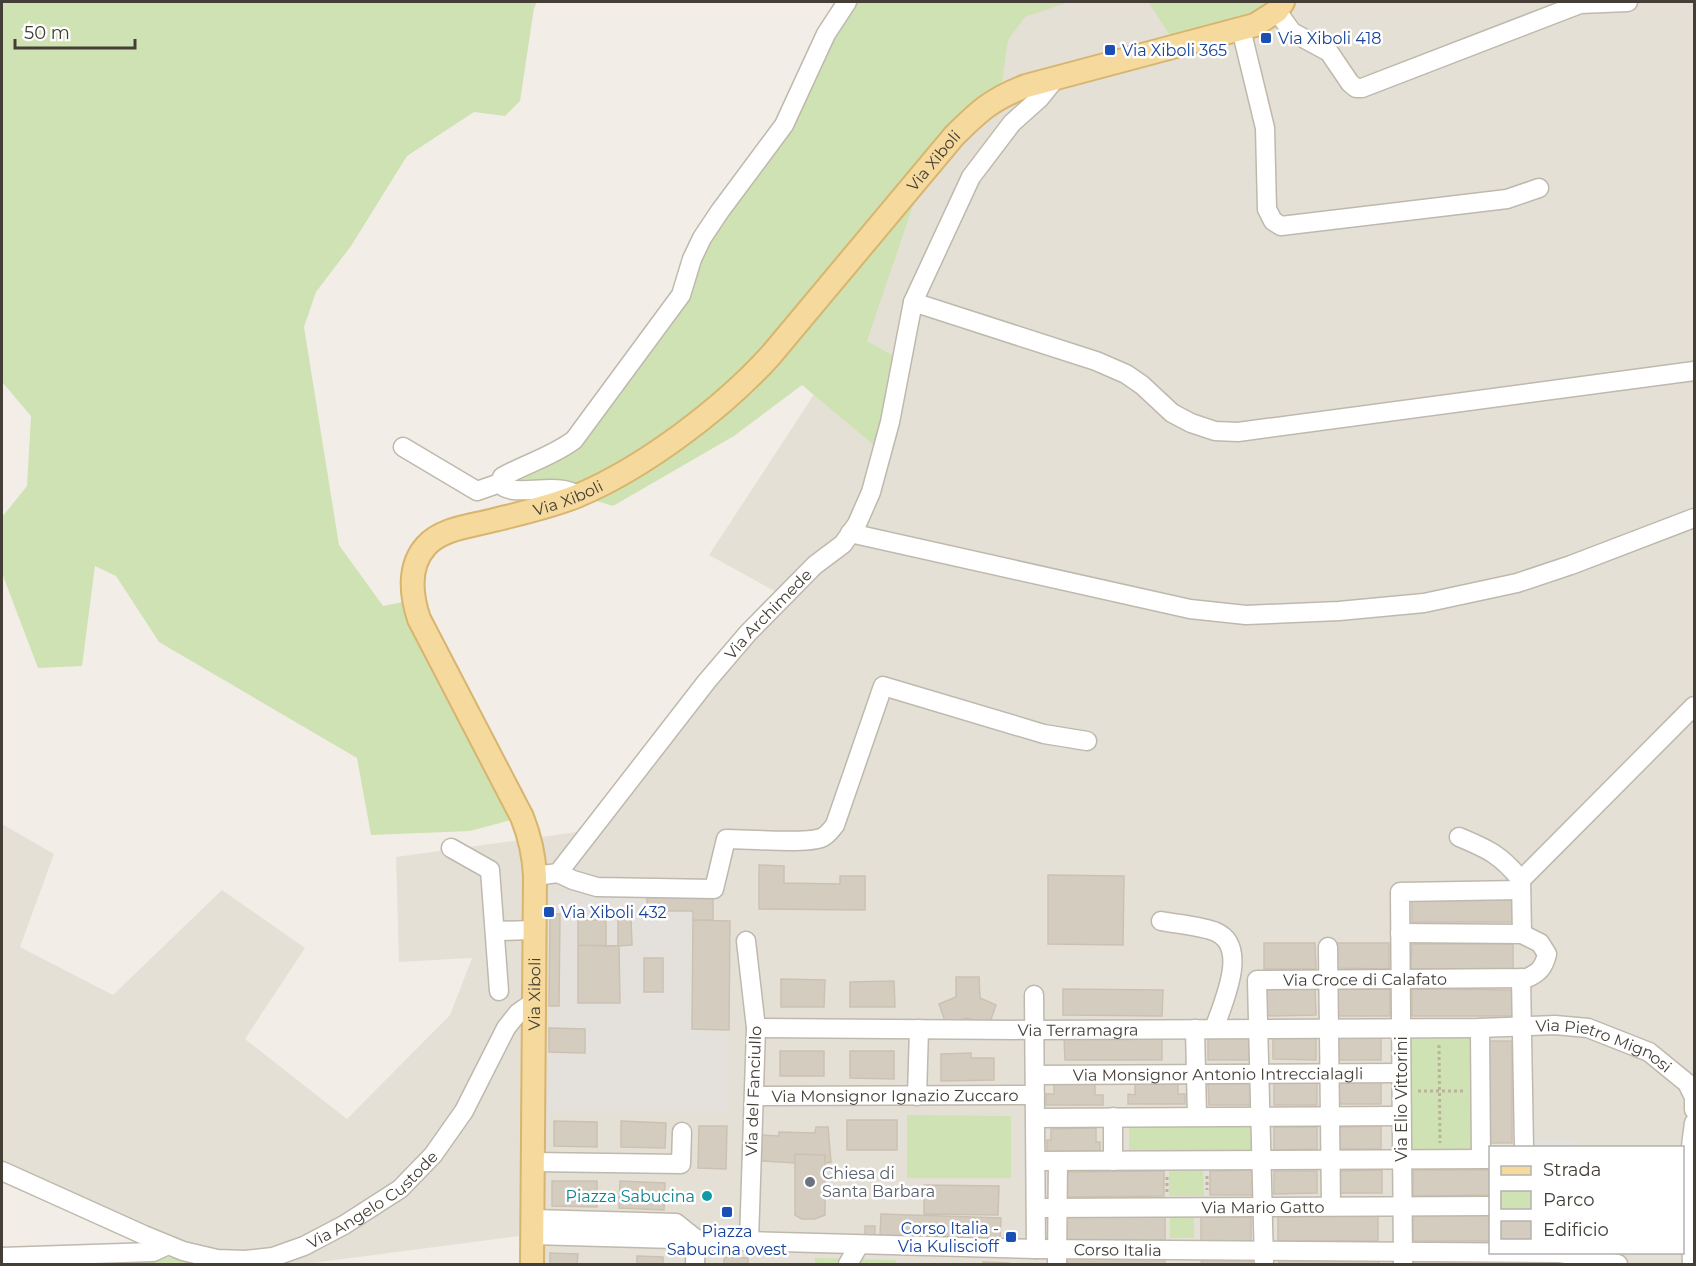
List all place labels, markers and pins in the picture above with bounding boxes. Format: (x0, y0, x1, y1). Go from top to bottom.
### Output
place label: Via Xiboli 418 (1278, 29, 1381, 48)
marker: Via Xiboli 418 (1259, 31, 1273, 45)
place label: Via Xiboli 365 (1122, 41, 1227, 60)
marker: Via Xiboli 365 (1103, 43, 1117, 57)
place label: Via Xiboli 432 (561, 903, 667, 922)
marker: Via Xiboli 432 (542, 905, 556, 919)
place label: Chiesa di Santa Barbara (822, 1164, 935, 1201)
marker: Chiesa di Santa Barbara (803, 1175, 817, 1189)
place label: Piazza Sabucina (565, 1187, 695, 1206)
marker: Piazza Sabucina (700, 1189, 714, 1203)
marker: Piazza Sabucina ovest (720, 1205, 734, 1219)
place label: Corso Italia - Via Kuliscioff (898, 1219, 1000, 1256)
place label: Piazza Sabucina ovest (667, 1222, 788, 1259)
marker: Corso Italia - Via Kuliscioff (1004, 1230, 1018, 1244)

